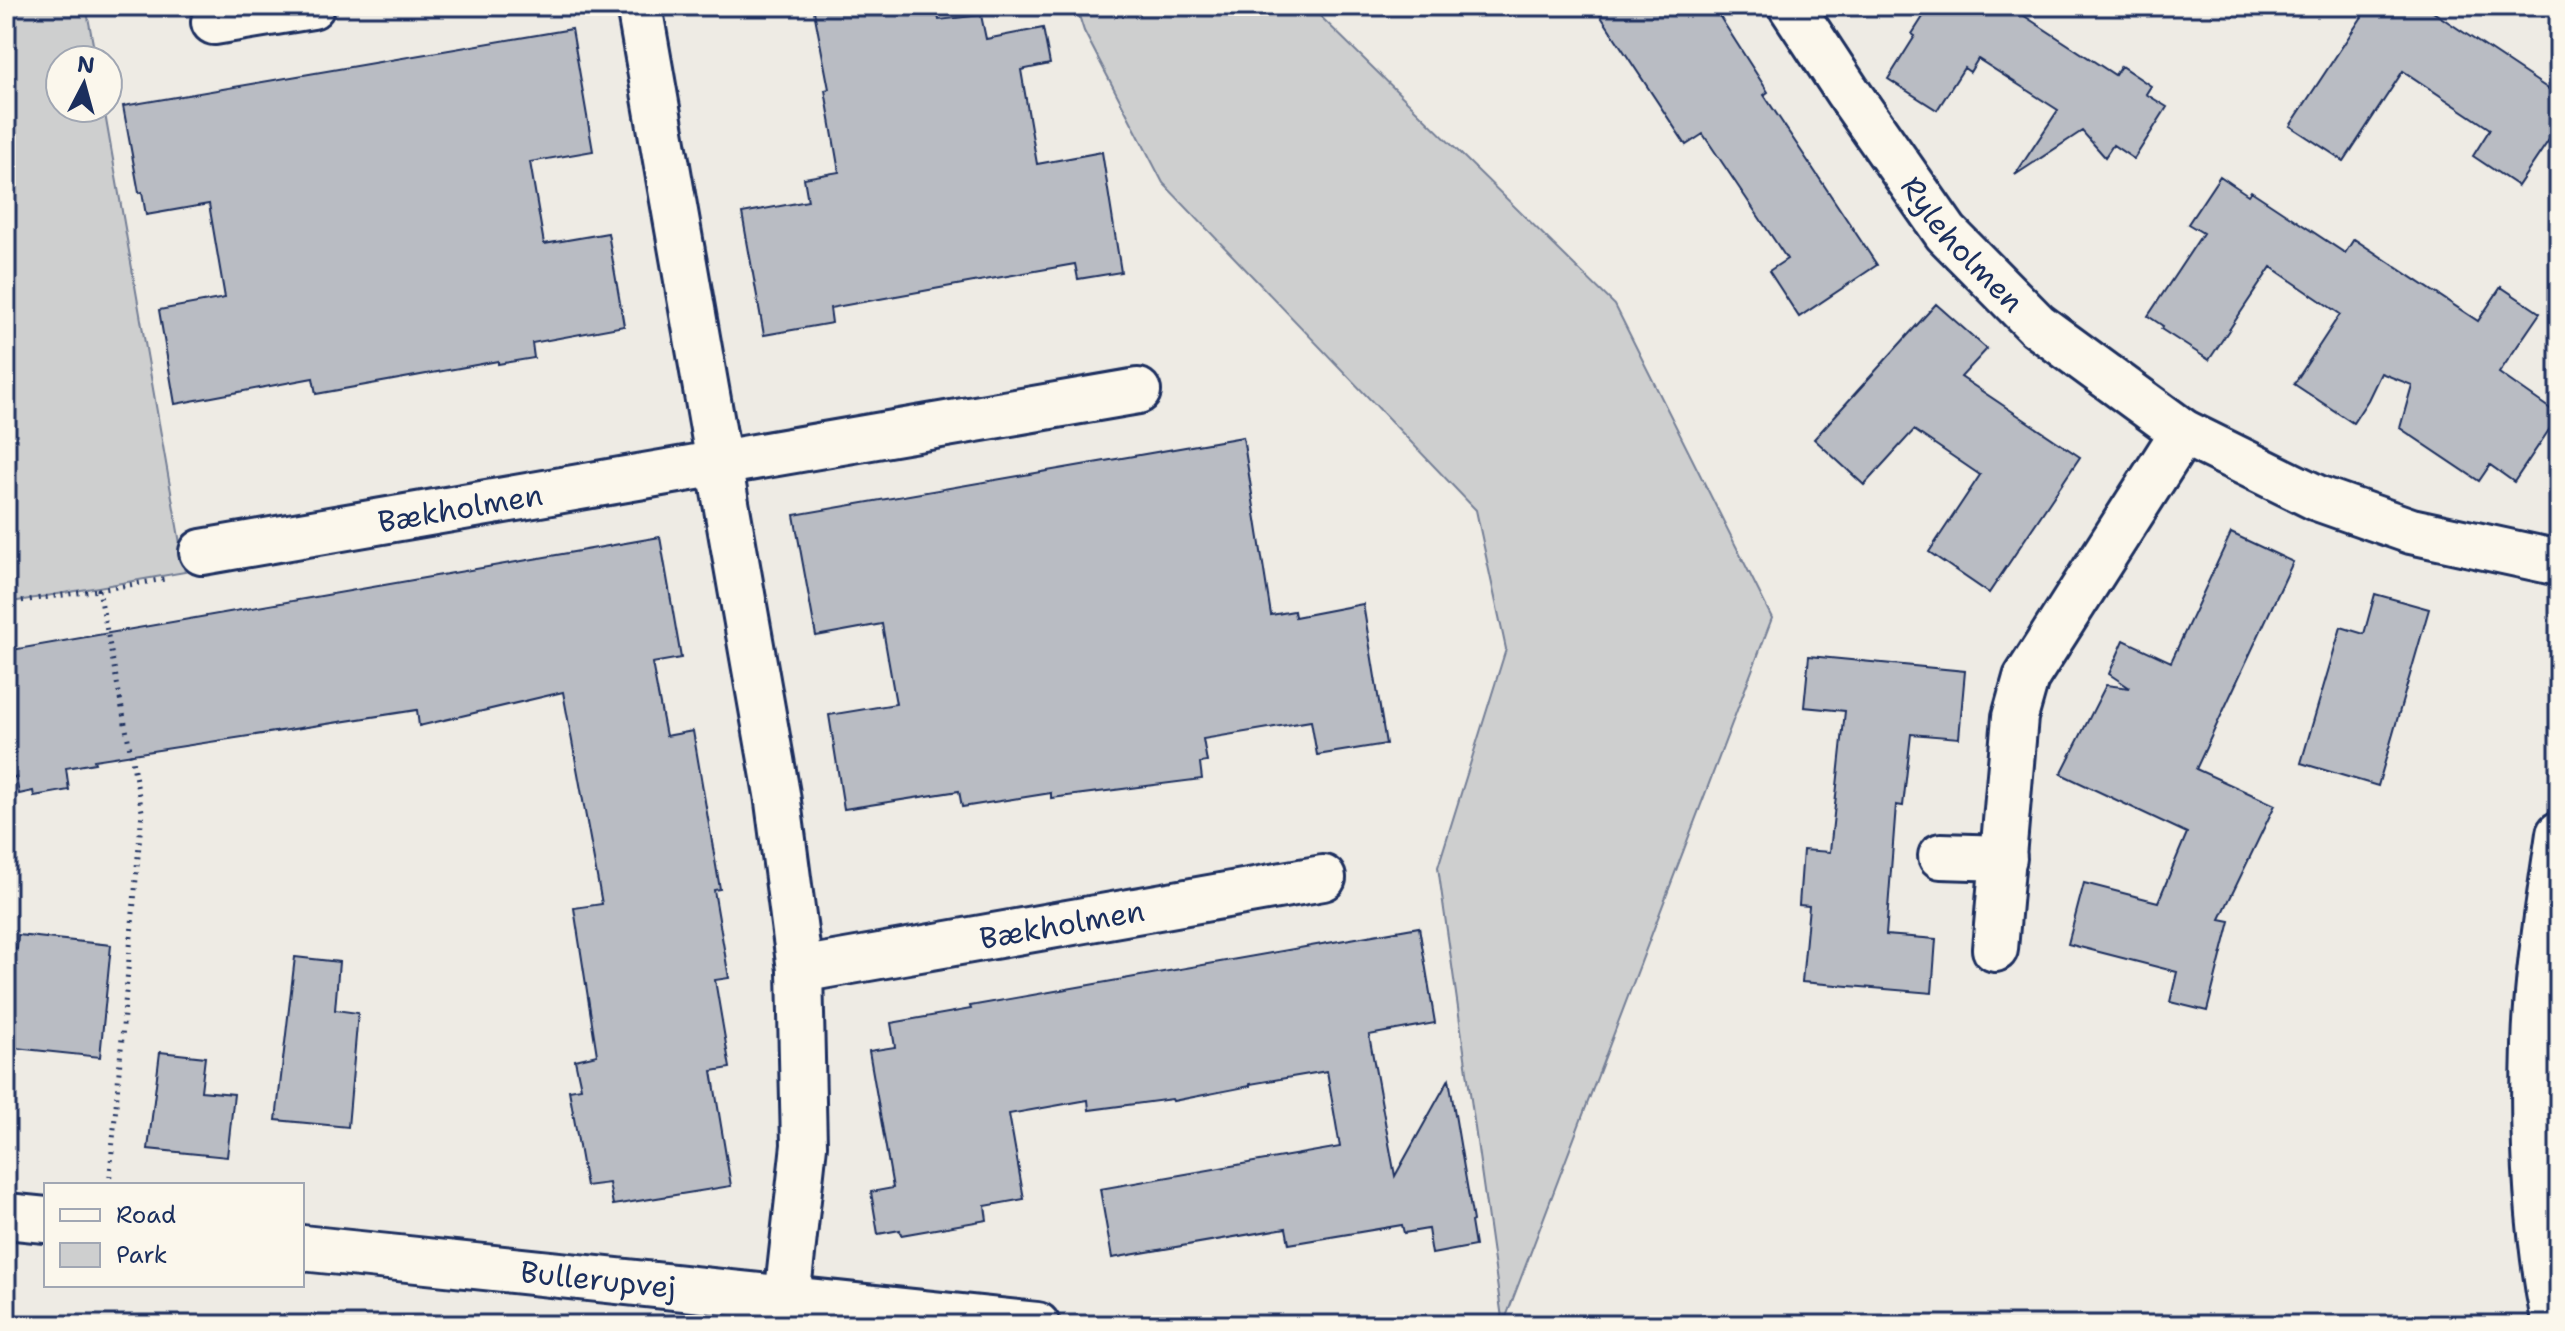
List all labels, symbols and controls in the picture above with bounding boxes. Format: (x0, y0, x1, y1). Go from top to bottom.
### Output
north arrow (44, 44, 124, 124)
text: N (76, 49, 96, 80)
street label: Ryleholmen (1892, 168, 2033, 321)
street label: Bækholmen (375, 473, 546, 542)
street label: Bækholmen (976, 889, 1148, 959)
legend (44, 1183, 304, 1287)
text: Road (116, 1199, 176, 1231)
text: Park (116, 1239, 168, 1271)
street label: Bullerupvej (518, 1251, 678, 1308)

